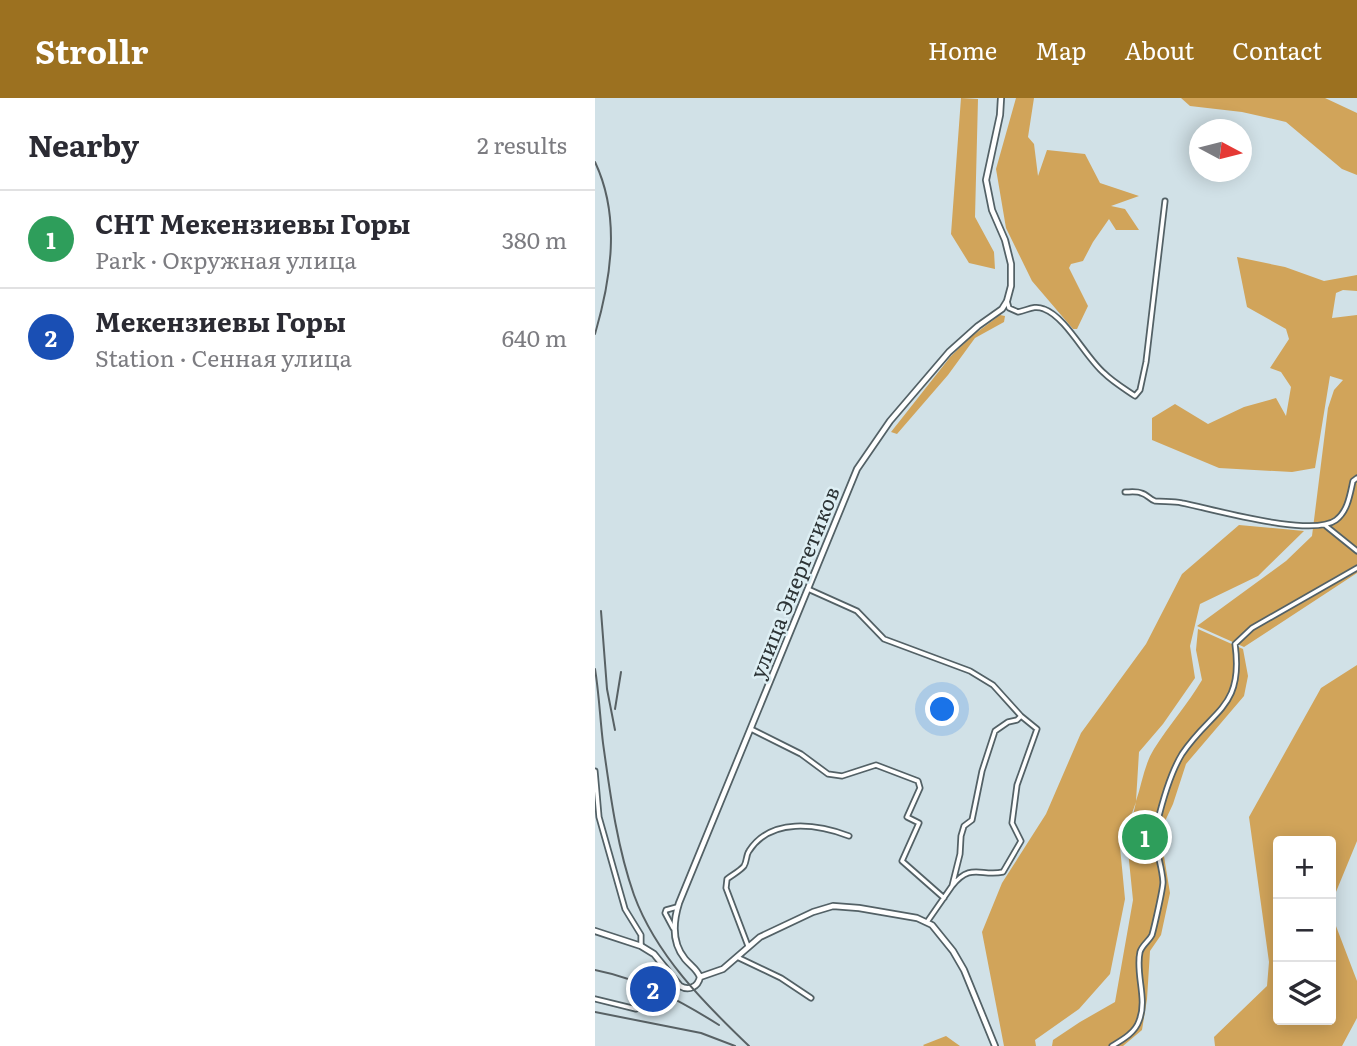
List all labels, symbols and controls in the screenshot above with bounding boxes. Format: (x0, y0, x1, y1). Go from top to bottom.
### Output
text: Strollr (35, 25, 149, 74)
text: Home (928, 32, 997, 67)
text: Map (1035, 32, 1086, 67)
text: About (1124, 32, 1194, 67)
text: Contact (1232, 32, 1322, 67)
north arrow (1189, 119, 1252, 182)
text: Nearby (28, 122, 139, 166)
text: 2 results (477, 127, 567, 161)
text: СНТ Мекензиевы Горы (95, 203, 411, 242)
text: 1 (46, 222, 56, 256)
text: 380 m (502, 222, 567, 256)
text: Park · Окружная улица (95, 242, 357, 276)
text: Мекензиевы Горы (95, 301, 346, 340)
text: 2 (45, 320, 57, 354)
text: 640 m (502, 320, 567, 354)
text: Station · Сенная улица (95, 340, 352, 374)
street label: улица Энергетиков (740, 481, 846, 683)
your location (925, 692, 959, 726)
pin: 1 (1122, 811, 1168, 863)
map controls (1273, 836, 1336, 1025)
button: + (1273, 836, 1336, 899)
button: − (1273, 899, 1336, 962)
button: layers (1273, 962, 1336, 1025)
pin: 2 (630, 963, 676, 1015)

